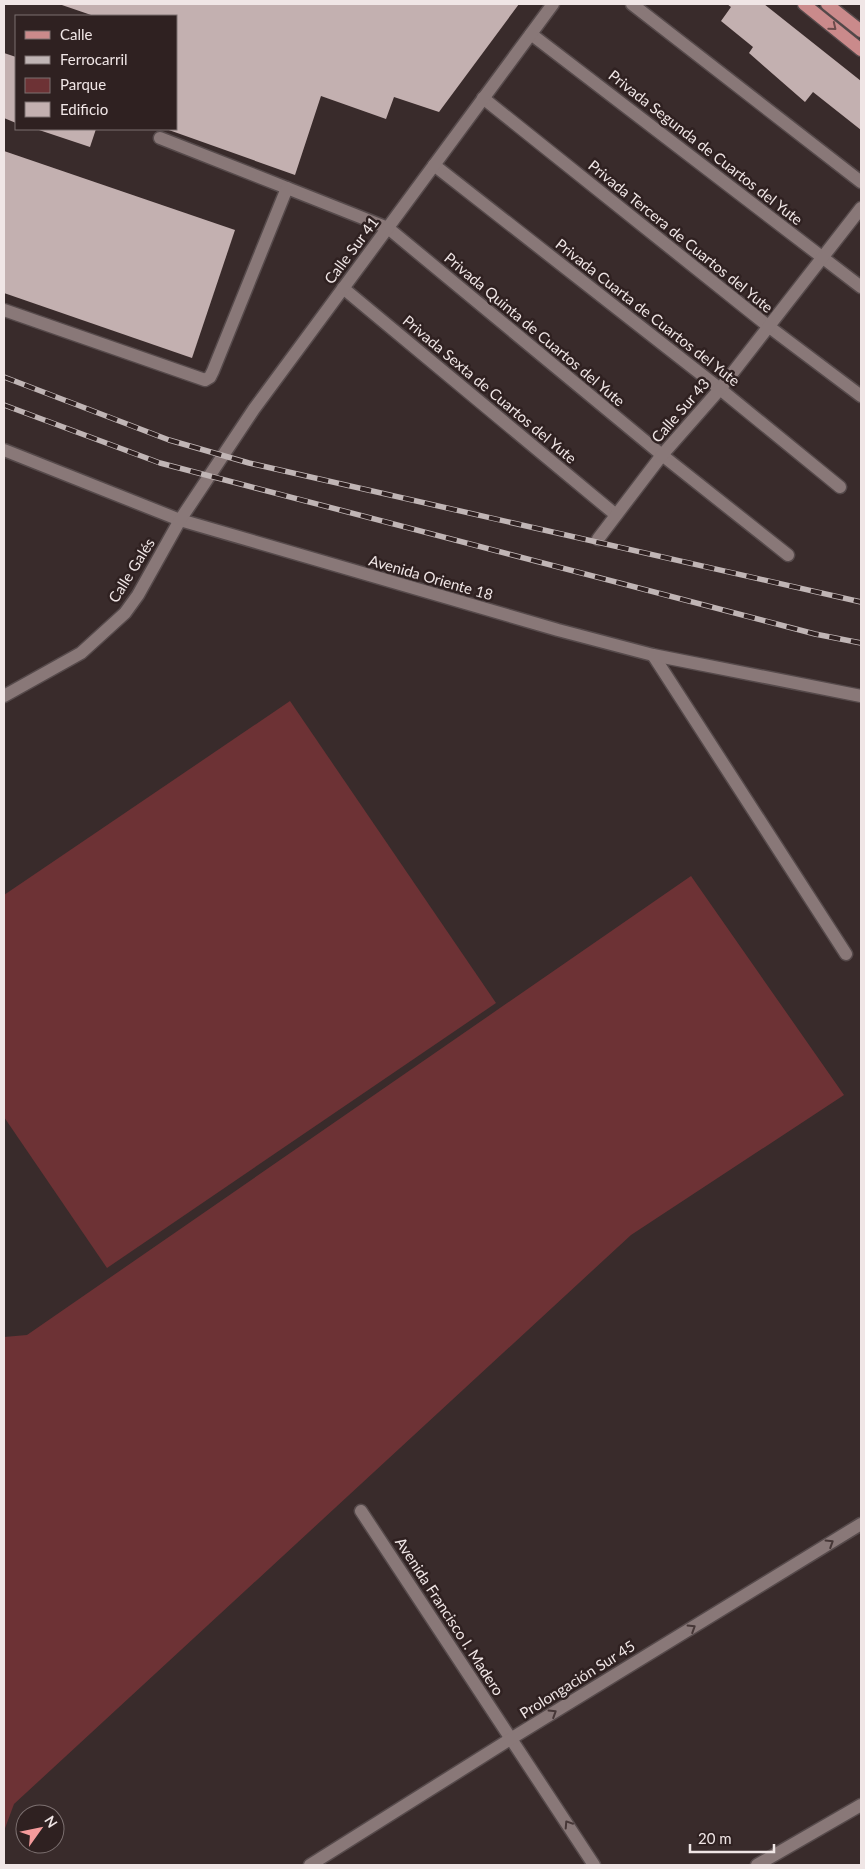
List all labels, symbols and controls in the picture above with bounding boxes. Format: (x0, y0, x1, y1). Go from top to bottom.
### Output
legend (15, 15, 178, 130)
one-way arrow (827, 21, 836, 30)
text: Calle (60, 25, 93, 43)
text: Ferrocarril (60, 50, 128, 68)
street label: Privada Segunda de Cuartos del Yute (605, 66, 807, 228)
text: Parque (60, 75, 106, 93)
text: Edificio (60, 100, 108, 118)
street label: Privada Tercera de Cuartos del Yute (585, 156, 777, 316)
street label: Calle Sur 41 (320, 213, 382, 287)
street label: Privada Cuarta de Cuartos del Yute (552, 234, 744, 390)
street label: Privada Quinta de Cuartos del Yute (441, 248, 629, 410)
street label: Privada Sexta de Cuartos del Yute (400, 311, 581, 467)
street label: Calle Sur 43 (647, 374, 713, 446)
street label: Calle Galés (104, 534, 158, 606)
street label: Avenida Oriente 18 (367, 551, 495, 603)
street label: Avenida Francisco I. Madero (392, 1534, 508, 1698)
one-way arrow (825, 1539, 834, 1549)
one-way arrow (686, 1624, 695, 1634)
street label: Prolongación Sur 45 (516, 1636, 638, 1722)
one-way arrow (548, 1709, 557, 1719)
north arrow (15, 1804, 65, 1854)
text: N (41, 1812, 61, 1831)
one-way arrow (564, 1821, 574, 1830)
scale bar (690, 1822, 774, 1854)
text: 20 m (698, 1829, 732, 1847)

